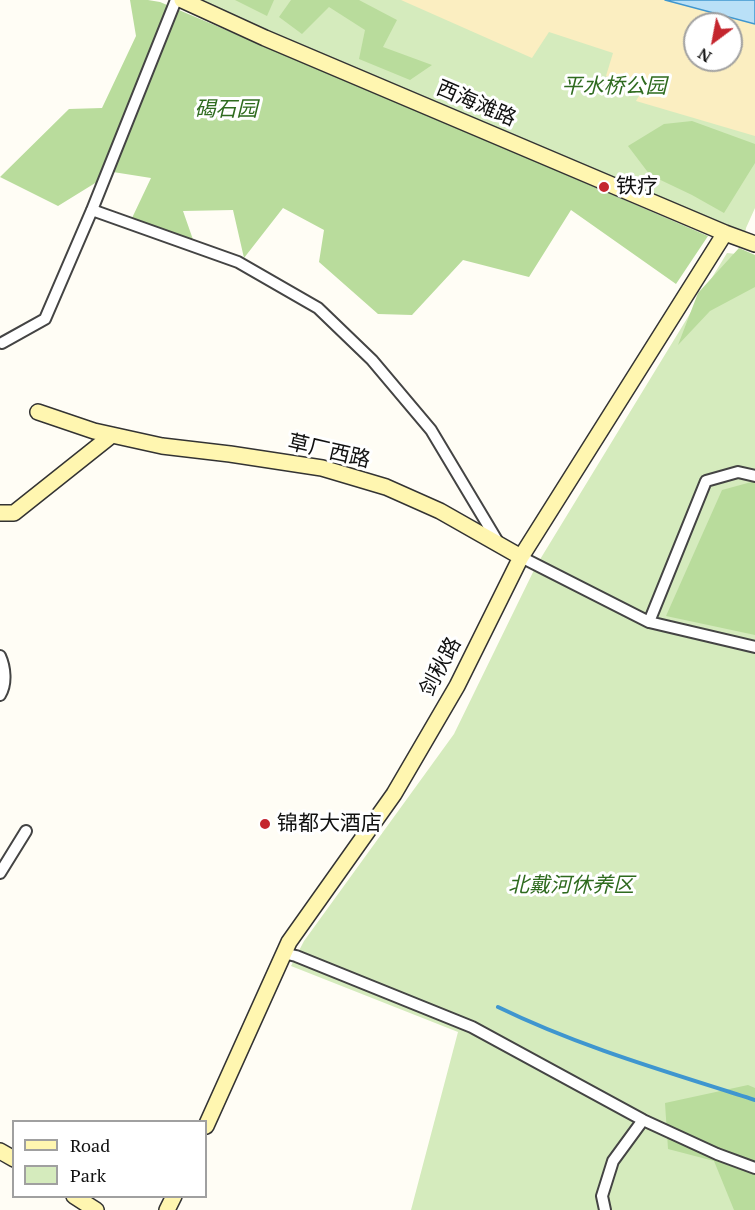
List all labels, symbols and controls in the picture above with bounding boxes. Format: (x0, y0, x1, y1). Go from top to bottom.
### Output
north arrow (683, 12, 743, 72)
text: N (694, 43, 716, 68)
park label: 平水桥公园 (562, 74, 666, 100)
street label: 西海滩路 (432, 76, 520, 132)
park label: 碣石园 (195, 97, 257, 123)
place label: 铁疗 (616, 174, 658, 200)
marker: 铁疗 (597, 180, 611, 194)
street label: 草厂西路 (285, 430, 373, 474)
street label: 剑秋路 (415, 633, 467, 701)
place label: 锦都大酒店 (277, 811, 382, 837)
marker: 锦都大酒店 (258, 817, 272, 831)
park label: 北戴河休养区 (508, 873, 634, 899)
legend (12, 1120, 207, 1198)
text: Road (70, 1133, 110, 1157)
text: Park (70, 1163, 106, 1187)

